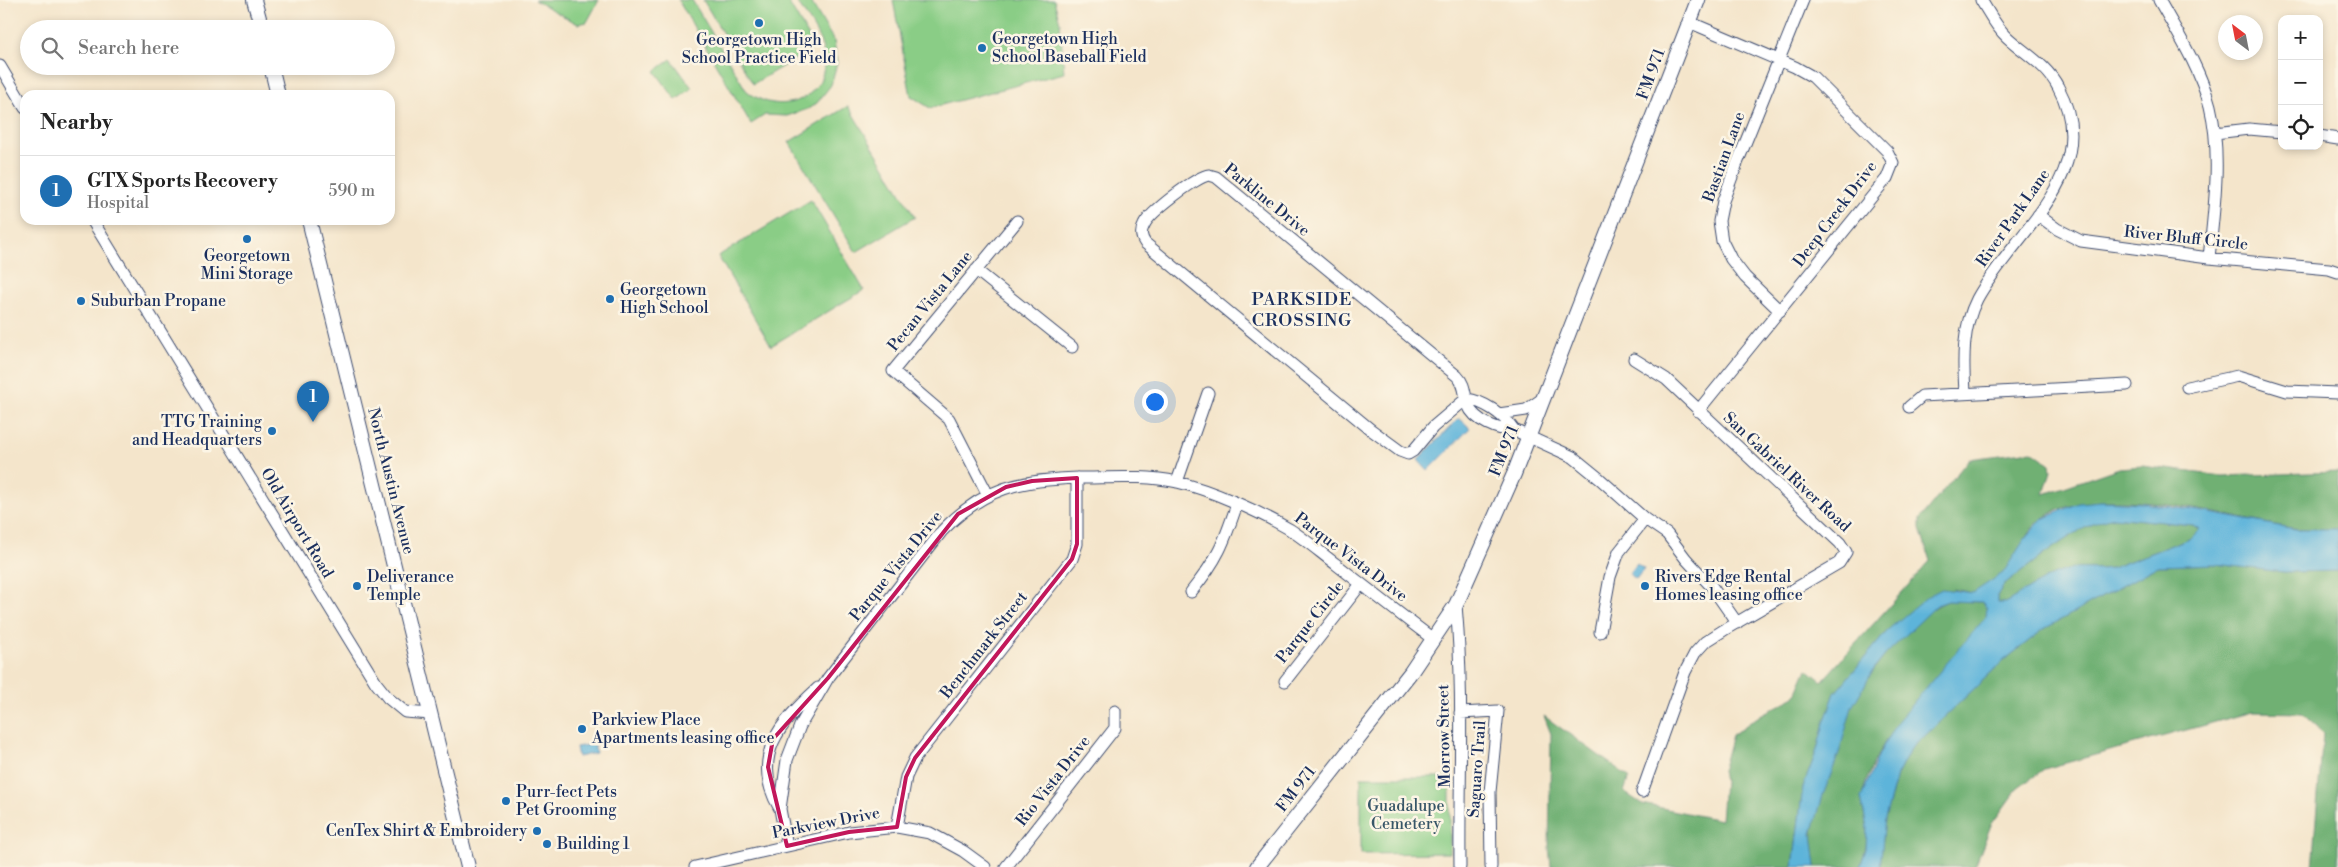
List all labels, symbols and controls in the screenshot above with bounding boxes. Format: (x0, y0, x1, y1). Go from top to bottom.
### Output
north arrow (2218, 15, 2263, 60)
map controls (2278, 15, 2323, 150)
button: + (2278, 15, 2323, 60)
marker: Georgetown High School Practice Field (753, 17, 765, 29)
search box (20, 20, 395, 75)
place label: Georgetown High School Baseball Field (992, 29, 1147, 67)
place label: Georgetown High School Practice Field (682, 30, 836, 68)
icon: search (38, 34, 66, 62)
text: Search here (78, 36, 179, 60)
marker: Georgetown High School Baseball Field (976, 42, 988, 54)
street label: FM 971 (1633, 45, 1670, 102)
button: − (2278, 60, 2323, 105)
button: locate (2278, 105, 2323, 150)
street label: Bastian Lane (1698, 109, 1750, 206)
text: Nearby (40, 110, 113, 136)
street label: Deep Creek Drive (1789, 157, 1881, 271)
street label: Parkline Drive (1220, 159, 1314, 241)
street label: River Park Lane (1972, 165, 2054, 271)
text: GTX Sports Recovery (87, 169, 278, 193)
text: 1 (52, 181, 60, 201)
text: 590 m (329, 181, 375, 201)
text: Hospital (87, 193, 149, 213)
street label: River Bluff Circle (2123, 222, 2249, 254)
marker: Georgetown Mini Storage (241, 233, 253, 245)
place label: Georgetown Mini Storage (201, 246, 293, 284)
street label: Pecan Vista Lane (883, 247, 977, 355)
place label: Georgetown High School (620, 280, 709, 318)
district label: PARKSIDE CROSSING (1252, 288, 1352, 332)
place label: Suburban Propane (91, 291, 226, 311)
marker: Georgetown High School (604, 293, 616, 305)
marker: Suburban Propane (75, 295, 87, 307)
pin: 1 (297, 381, 329, 422)
your location (1142, 389, 1168, 415)
street label: North Austin Avenue (363, 406, 419, 556)
street label: San Gabriel River Road (1719, 408, 1855, 536)
place label: TTG Training and Headquarters (132, 412, 263, 450)
street label: FM 971 (1485, 422, 1523, 479)
marker: TTG Training and Headquarters (266, 425, 278, 437)
street label: Old Airport Road (256, 464, 338, 582)
street label: Parque Vista Drive (845, 507, 947, 625)
street label: Parque Vista Drive (1291, 508, 1411, 606)
place label: Deliverance Temple (367, 567, 454, 605)
place label: Rivers Edge Rental Homes leasing office (1655, 567, 1803, 605)
street label: Parque Circle (1272, 577, 1348, 667)
marker: Deliverance Temple (351, 580, 363, 592)
marker: Rivers Edge Rental Homes leasing office (1639, 580, 1651, 592)
street label: Benchmark Street (935, 587, 1032, 703)
street label: Morrow Street (1433, 684, 1455, 788)
place label: Parkview Place Apartments leasing office (591, 710, 775, 748)
street label: Saguaro Trail (1464, 720, 1490, 818)
marker: Parkview Place Apartments leasing office (576, 723, 588, 735)
street label: Rio Vista Drive (1011, 732, 1095, 830)
street label: FM 971 (1272, 762, 1320, 816)
place label: Purr-fect Pets Pet Grooming (516, 782, 617, 820)
marker: Purr-fect Pets Pet Grooming (500, 795, 512, 807)
park label: Guadalupe Cemetery (1367, 796, 1445, 834)
street label: Parkview Drive (770, 803, 882, 843)
place label: CenTex Shirt & Embroidery (326, 821, 527, 841)
marker: CenTex Shirt & Embroidery (531, 825, 543, 837)
place label: Building 1 (556, 834, 630, 854)
marker: Building 1 (541, 838, 553, 850)

